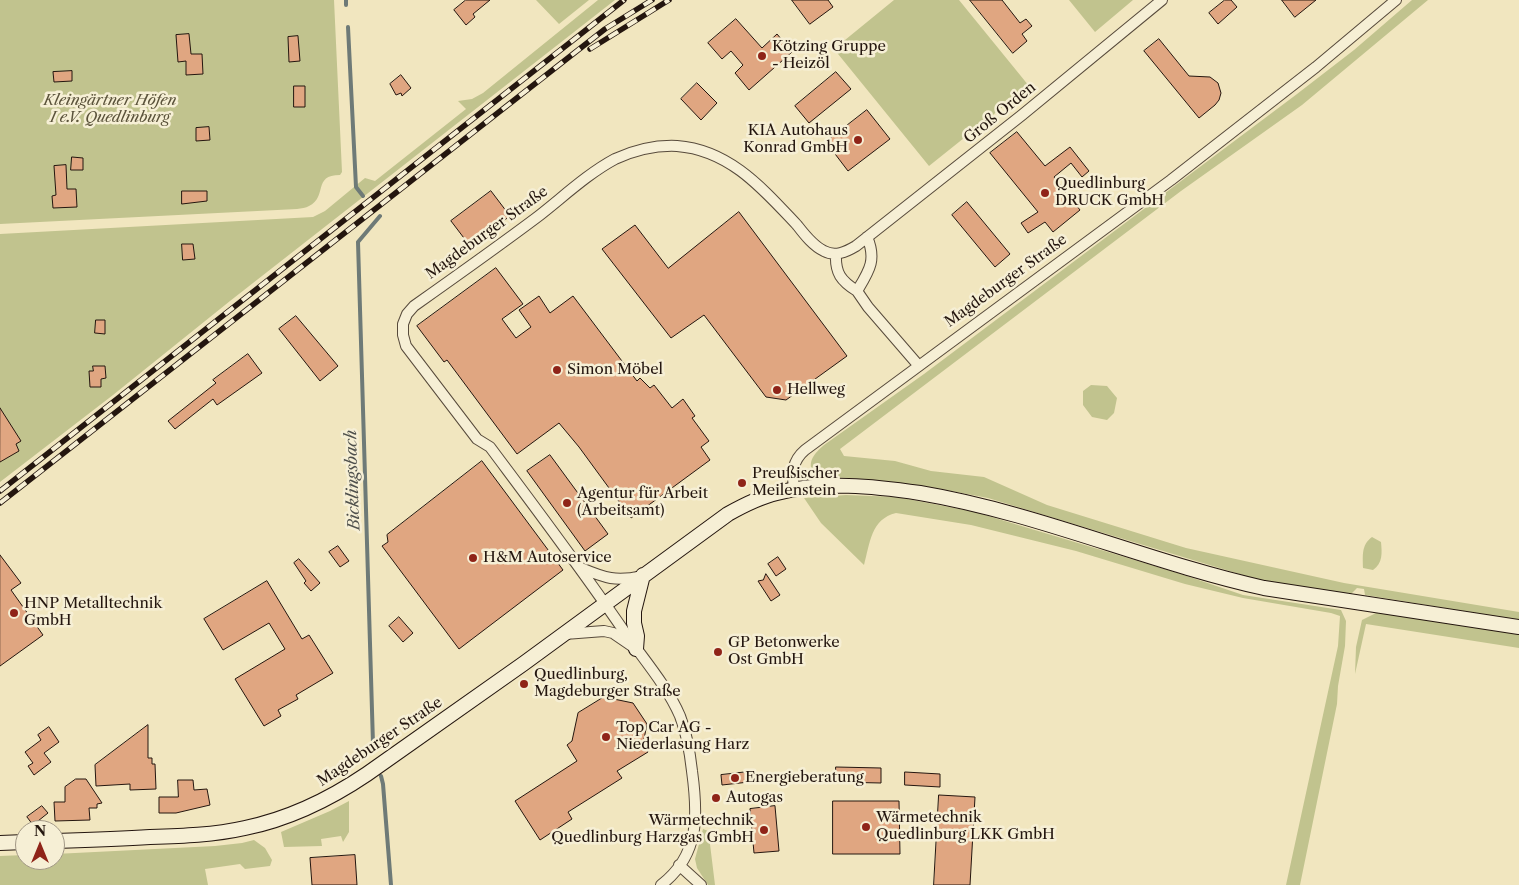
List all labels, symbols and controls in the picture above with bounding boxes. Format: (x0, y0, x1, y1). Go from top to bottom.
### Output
place label: Kötzing Gruppe - Heizöl (772, 38, 886, 73)
marker: Kötzing Gruppe - Heizöl (756, 50, 768, 62)
street label: Groß Orden (960, 79, 1040, 147)
park label: Kleingärtner Höfen I e.V. Quedlinburg (44, 92, 176, 127)
place label: KIA Autohaus Konrad GmbH (743, 122, 848, 157)
marker: KIA Autohaus Konrad GmbH (852, 134, 864, 146)
place label: Quedlinburg DRUCK GmbH (1055, 175, 1164, 210)
street label: Magdeburger Straße (422, 183, 552, 283)
marker: Quedlinburg DRUCK GmbH (1039, 187, 1051, 199)
street label: Magdeburger Straße (941, 231, 1071, 331)
place label: Simon Möbel (567, 361, 663, 379)
marker: Simon Möbel (551, 364, 563, 376)
place label: Hellweg (787, 381, 845, 399)
marker: Hellweg (771, 384, 783, 396)
water label: Bicklingsbach (342, 429, 364, 531)
place label: Preußischer Meilenstein (752, 465, 839, 500)
marker: Preußischer Meilenstein (736, 477, 748, 489)
place label: Agentur für Arbeit (Arbeitsamt) (577, 485, 708, 520)
marker: Agentur für Arbeit (Arbeitsamt) (561, 497, 573, 509)
place label: H&M Autoservice (483, 549, 612, 567)
marker: H&M Autoservice (467, 552, 479, 564)
place label: HNP Metalltechnik GmbH (24, 595, 162, 630)
marker: HNP Metalltechnik GmbH (8, 607, 20, 619)
place label: GP Betonwerke Ost GmbH (728, 634, 840, 669)
marker: GP Betonwerke Ost GmbH (712, 646, 724, 658)
place label: Quedlinburg, Magdeburger Straße (534, 666, 681, 701)
marker: Quedlinburg, Magdeburger Straße (518, 678, 530, 690)
street label: Magdeburger Straße (314, 694, 446, 790)
place label: Top Car AG - Niederlasung Harz (616, 719, 749, 754)
marker: Top Car AG - Niederlasung Harz (600, 731, 612, 743)
place label: Energieberatung (745, 769, 864, 787)
marker: Energieberatung (729, 772, 741, 784)
place label: Autogas (726, 789, 783, 807)
marker: Autogas (710, 792, 722, 804)
place label: Wärmetechnik Quedlinburg LKK GmbH (876, 809, 1055, 844)
place label: Wärmetechnik Quedlinburg Harzgas GmbH (551, 812, 754, 847)
north arrow (15, 820, 65, 870)
marker: Wärmetechnik Quedlinburg LKK GmbH (860, 821, 872, 833)
text: N (34, 822, 46, 840)
marker: Wärmetechnik Quedlinburg Harzgas GmbH (758, 824, 770, 836)

